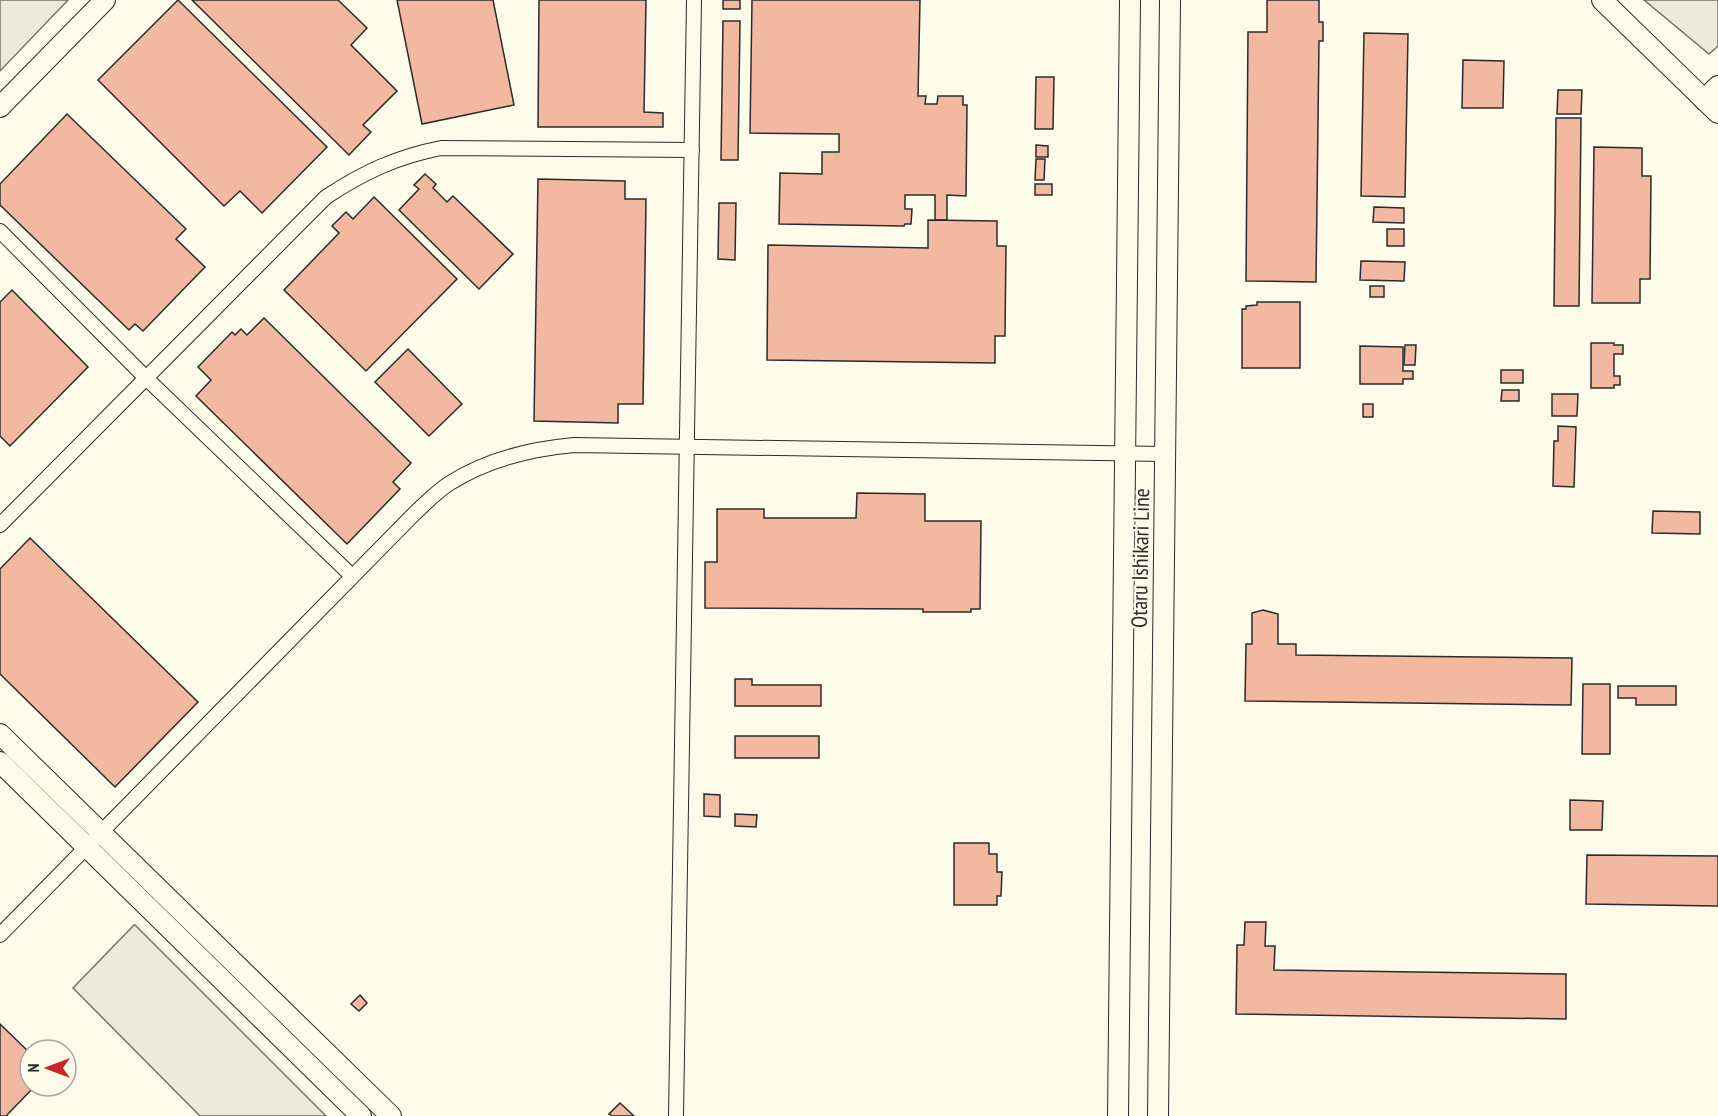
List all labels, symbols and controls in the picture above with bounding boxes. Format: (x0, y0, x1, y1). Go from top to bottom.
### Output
street label: Otaru Ishikari Line (1125, 488, 1155, 628)
north arrow (18, 1038, 78, 1098)
text: N (23, 1064, 43, 1072)

